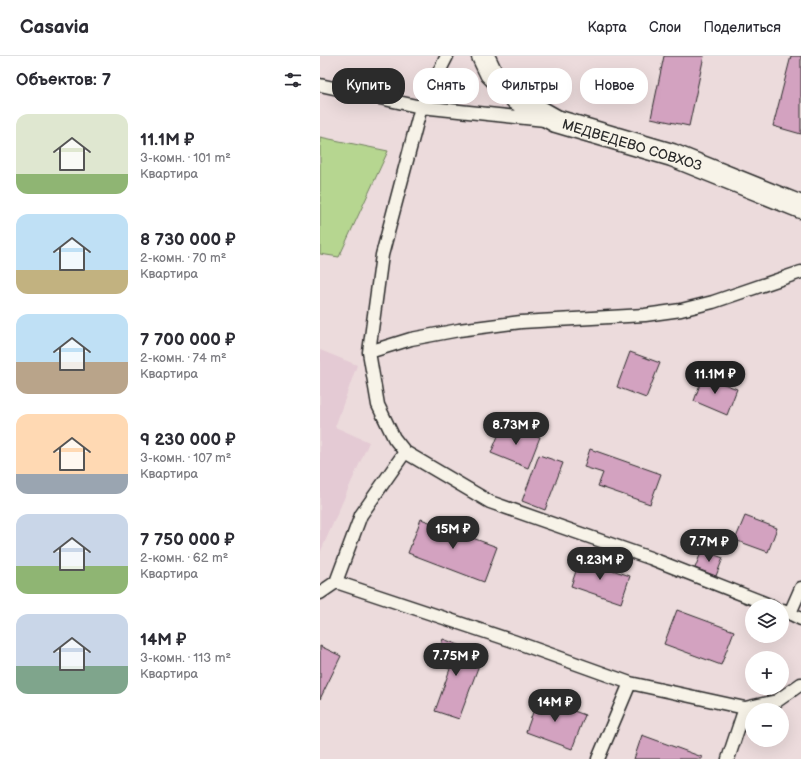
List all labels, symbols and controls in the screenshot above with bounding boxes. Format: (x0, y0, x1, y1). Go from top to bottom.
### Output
text: Casavia (20, 16, 89, 39)
text: Карта (587, 19, 627, 36)
text: Слои (649, 19, 681, 36)
text: Поделиться (703, 19, 781, 36)
chip: Купить (332, 68, 405, 104)
chip: Снять (413, 68, 479, 104)
chip: Фильтры (487, 68, 572, 104)
chip: Новое (580, 68, 648, 104)
icon: filters (282, 69, 304, 91)
text: Объектов: 7 (16, 70, 111, 90)
street label: МЕДВЕДЕВО СОВХОЗ (560, 116, 704, 174)
icon: home (48, 130, 96, 178)
text: 11.1M ₽ (140, 130, 194, 150)
text: 3-комн. · 101 m² (140, 150, 231, 166)
text: Квартира (140, 166, 198, 182)
icon: home (48, 230, 96, 278)
text: 8 730 000 ₽ (140, 230, 236, 250)
text: 2-комн. · 70 m² (140, 250, 226, 266)
text: Квартира (140, 266, 198, 282)
icon: home (48, 330, 96, 378)
text: 7 700 000 ₽ (140, 330, 235, 350)
text: 2-комн. · 74 m² (140, 350, 227, 366)
pin: 11.1M ₽ (678, 361, 752, 395)
text: Квартира (140, 366, 198, 382)
text: 11.1M ₽ (694, 366, 736, 382)
pin: 8.73M ₽ (479, 412, 553, 446)
text: 8.73M ₽ (492, 417, 540, 433)
icon: home (48, 430, 96, 478)
text: 9 230 000 ₽ (140, 430, 236, 450)
text: 3-комн. · 107 m² (140, 450, 231, 466)
text: Квартира (140, 466, 198, 482)
pin: 15M ₽ (425, 516, 481, 550)
text: 15M ₽ (435, 521, 471, 537)
pin: 7.7M ₽ (676, 529, 742, 563)
icon: home (48, 530, 96, 578)
text: 7 750 000 ₽ (140, 530, 235, 550)
text: 7.7M ₽ (689, 534, 729, 550)
pin: 9.23M ₽ (563, 547, 637, 581)
text: 2-комн. · 62 m² (140, 550, 228, 566)
text: 9.23M ₽ (576, 552, 624, 568)
text: Квартира (140, 566, 198, 582)
map controls (745, 599, 789, 747)
button: layers (745, 599, 789, 643)
icon: home (48, 630, 96, 678)
text: 14M ₽ (140, 630, 186, 650)
pin: 7.75M ₽ (419, 643, 493, 677)
text: 7.75M ₽ (433, 648, 480, 664)
text: 3-комн. · 113 m² (140, 650, 231, 666)
button: + (745, 651, 789, 695)
text: Квартира (140, 666, 198, 682)
pin: 14M ₽ (527, 689, 583, 723)
text: 14M ₽ (537, 694, 573, 710)
button: − (745, 703, 789, 747)

